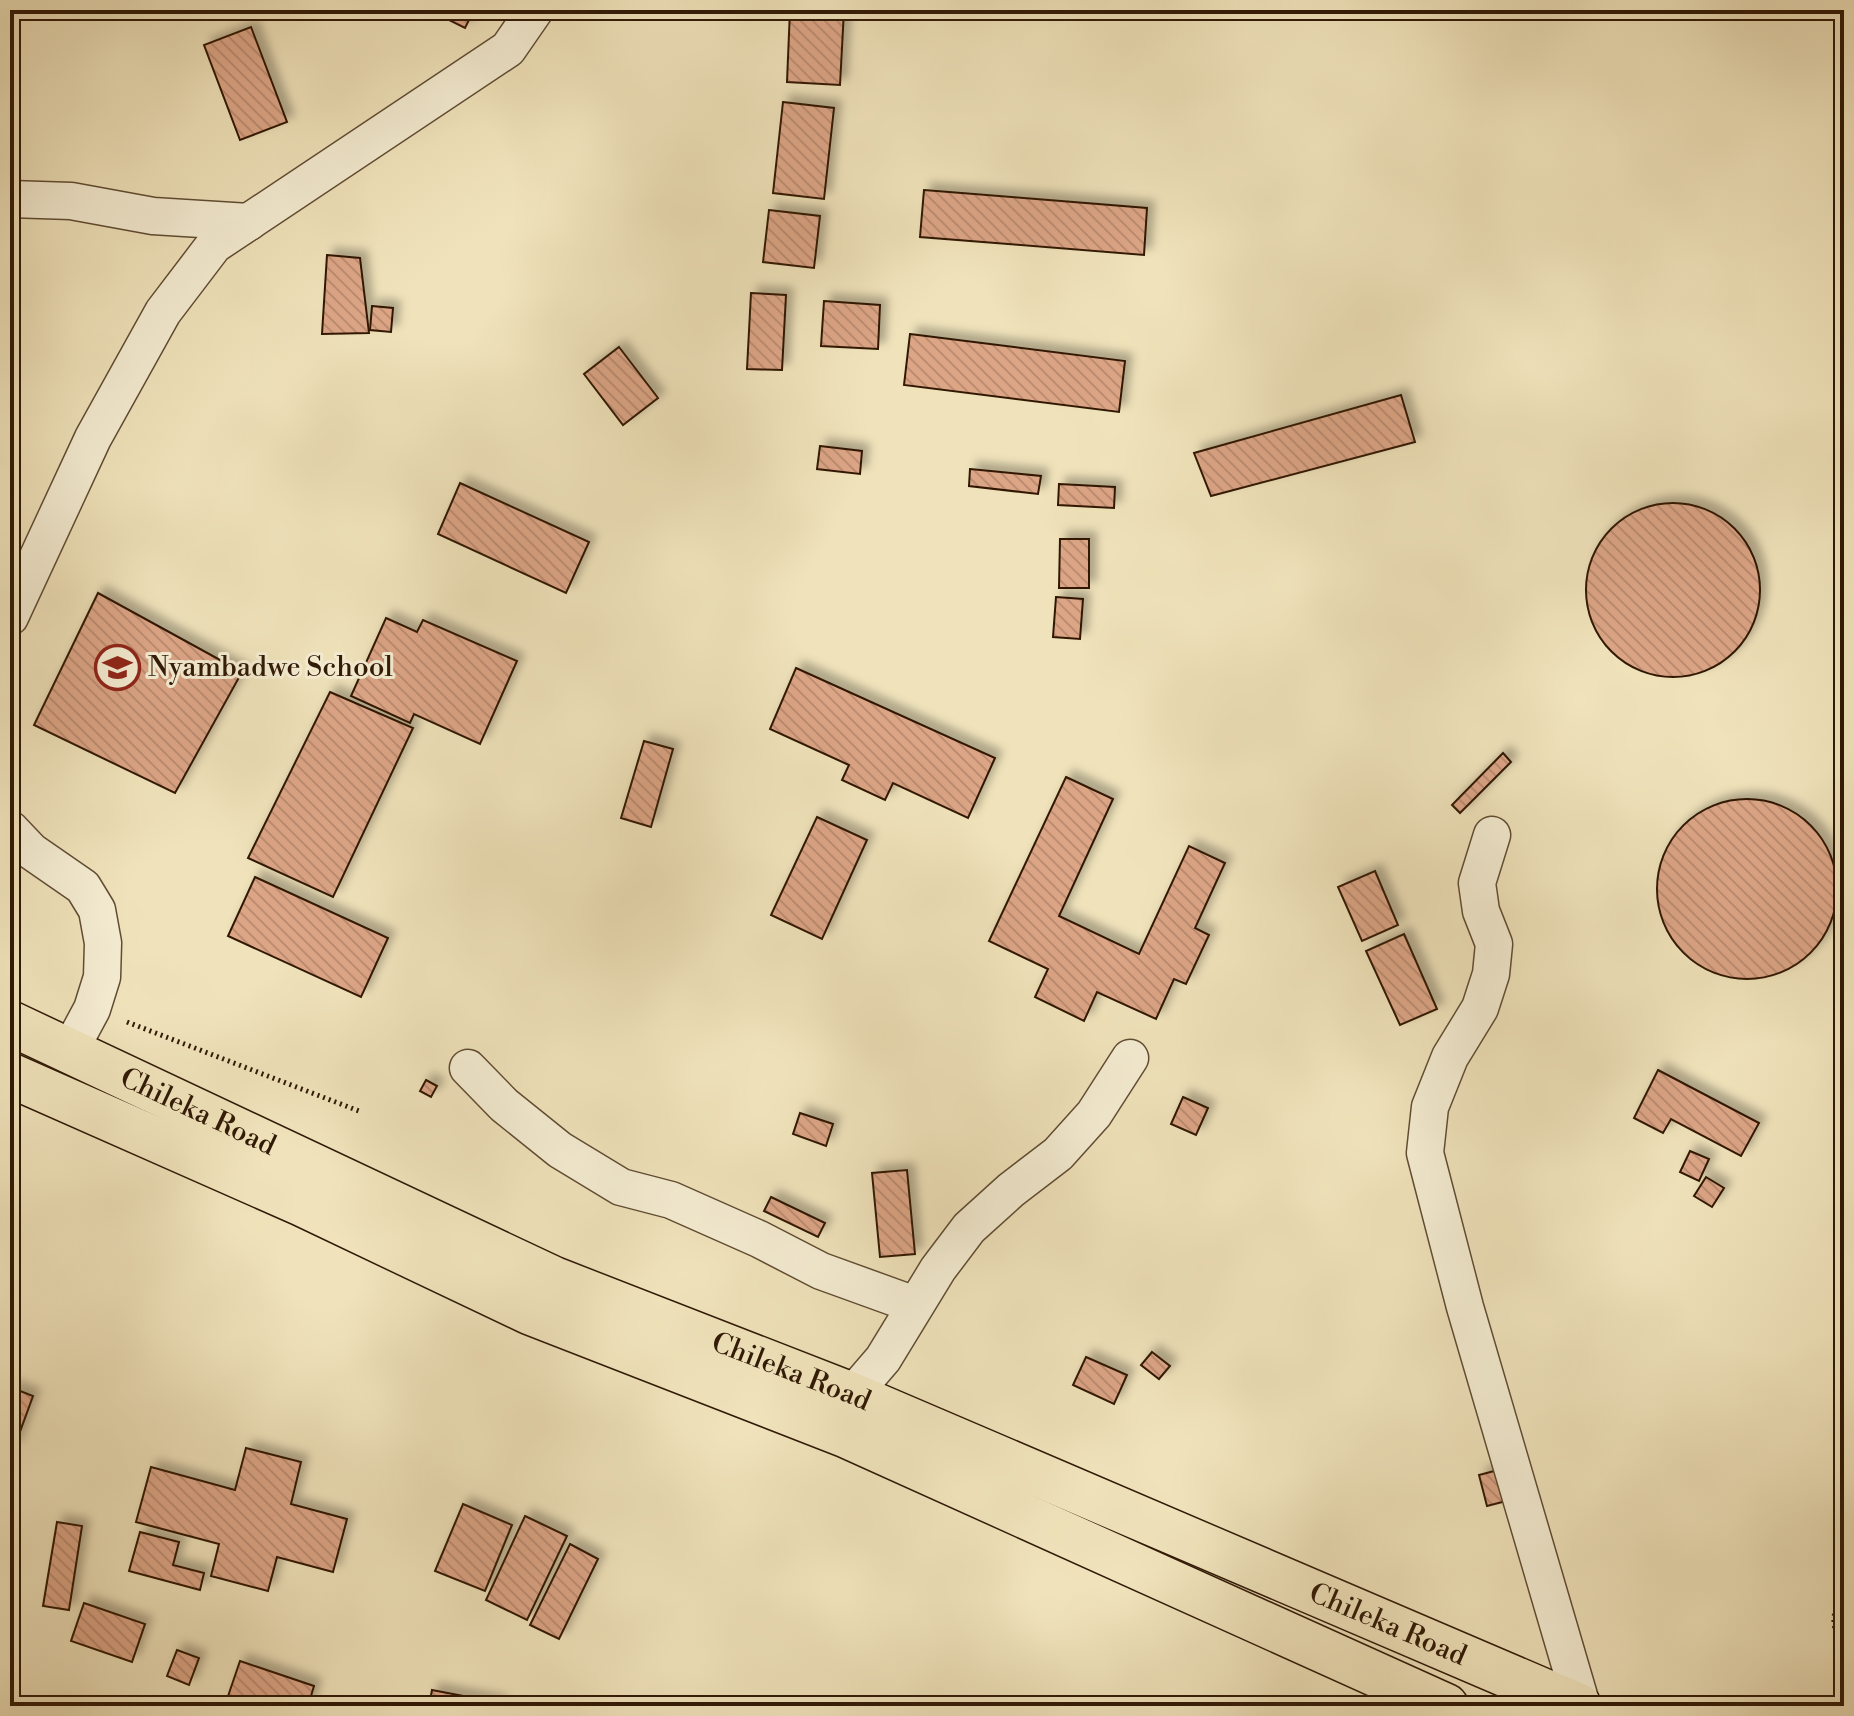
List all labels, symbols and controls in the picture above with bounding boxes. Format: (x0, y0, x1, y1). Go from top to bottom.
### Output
school or university icon: Nyambadwe School (93, 643, 141, 691)
place label: Nyambadwe School (148, 650, 393, 685)
street label: Chileka Road (115, 1060, 282, 1163)
street label: Chileka Road (707, 1325, 876, 1419)
street label: Chileka Road (1304, 1575, 1472, 1673)

